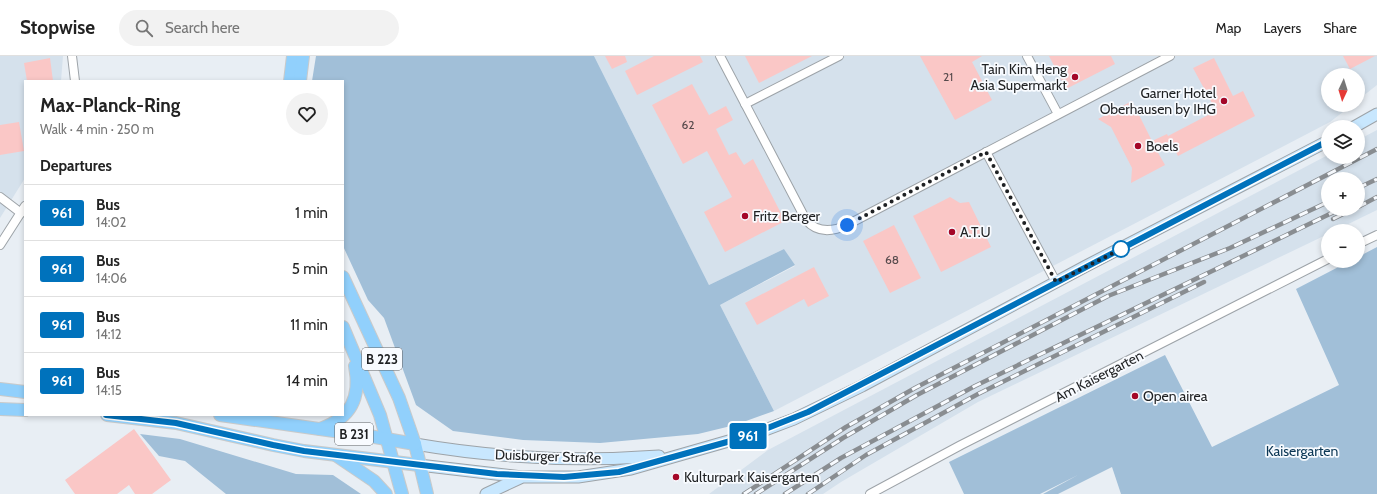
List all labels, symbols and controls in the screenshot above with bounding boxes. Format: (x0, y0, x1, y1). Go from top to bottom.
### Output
search box (119, 10, 399, 46)
text: Stopwise (20, 16, 95, 39)
icon: search (133, 17, 155, 39)
text: Search here (165, 19, 240, 37)
text: Map (1216, 19, 1241, 37)
text: Layers (1263, 19, 1301, 37)
text: Share (1323, 19, 1357, 37)
place label: Tain Kim Heng Asia Supermarkt (971, 60, 1068, 94)
north arrow (1321, 68, 1365, 112)
map controls (1321, 68, 1365, 268)
house number: 21 (943, 69, 953, 84)
marker: Tain Kim Heng Asia Supermarkt (1070, 72, 1080, 82)
place label: Garner Hotel Oberhausen by IHG (1100, 84, 1217, 118)
button: heart (286, 93, 328, 135)
text: Max-Planck-Ring (40, 94, 180, 117)
marker: Garner Hotel Oberhausen by IHG (1219, 96, 1229, 106)
house number: 62 (681, 117, 695, 132)
button: layers (1321, 120, 1365, 164)
text: Walk · 4 min · 250 m (40, 121, 154, 137)
place label: Boels (1146, 137, 1179, 155)
marker: Boels (1133, 141, 1143, 151)
text: Departures (40, 157, 112, 175)
button: + (1321, 172, 1365, 216)
text: Bus (96, 196, 120, 214)
text: 961 (52, 204, 72, 222)
text: 1 min (295, 204, 328, 222)
place label: Fritz Berger (753, 207, 821, 225)
marker: Fritz Berger (740, 211, 750, 221)
text: 14:02 (96, 214, 126, 230)
your location (837, 215, 857, 235)
place label: A.T.U (960, 223, 991, 241)
button: − (1321, 224, 1365, 268)
marker: A.T.U (947, 227, 957, 237)
unlabelled marker (1112, 240, 1130, 258)
text: Bus (96, 252, 120, 270)
house number: 68 (885, 252, 899, 267)
text: 961 (52, 260, 72, 278)
text: 5 min (292, 260, 328, 278)
text: 14:06 (96, 270, 127, 286)
text: Bus (96, 308, 120, 326)
text: 961 (52, 316, 72, 334)
text: 11 min (290, 316, 328, 334)
text: 14:12 (96, 326, 122, 342)
street label: Am Kaisergarten (1052, 346, 1146, 406)
road number: B 223 (362, 348, 402, 370)
text: Bus (96, 364, 120, 382)
text: 961 (52, 372, 72, 390)
text: 14 min (286, 372, 328, 390)
text: 14:15 (96, 382, 122, 398)
place label: Open airea (1143, 387, 1208, 405)
marker: Open airea (1130, 391, 1140, 401)
road number: B 231 (335, 423, 373, 445)
line badge: 961 (725, 423, 771, 449)
text: 961 (738, 427, 758, 445)
park label: Kaisergarten (1266, 442, 1339, 460)
street label: Duisburger Straße (495, 445, 601, 467)
place label: Kulturpark Kaisergarten (684, 468, 820, 486)
marker: Kulturpark Kaisergarten (671, 472, 681, 482)

